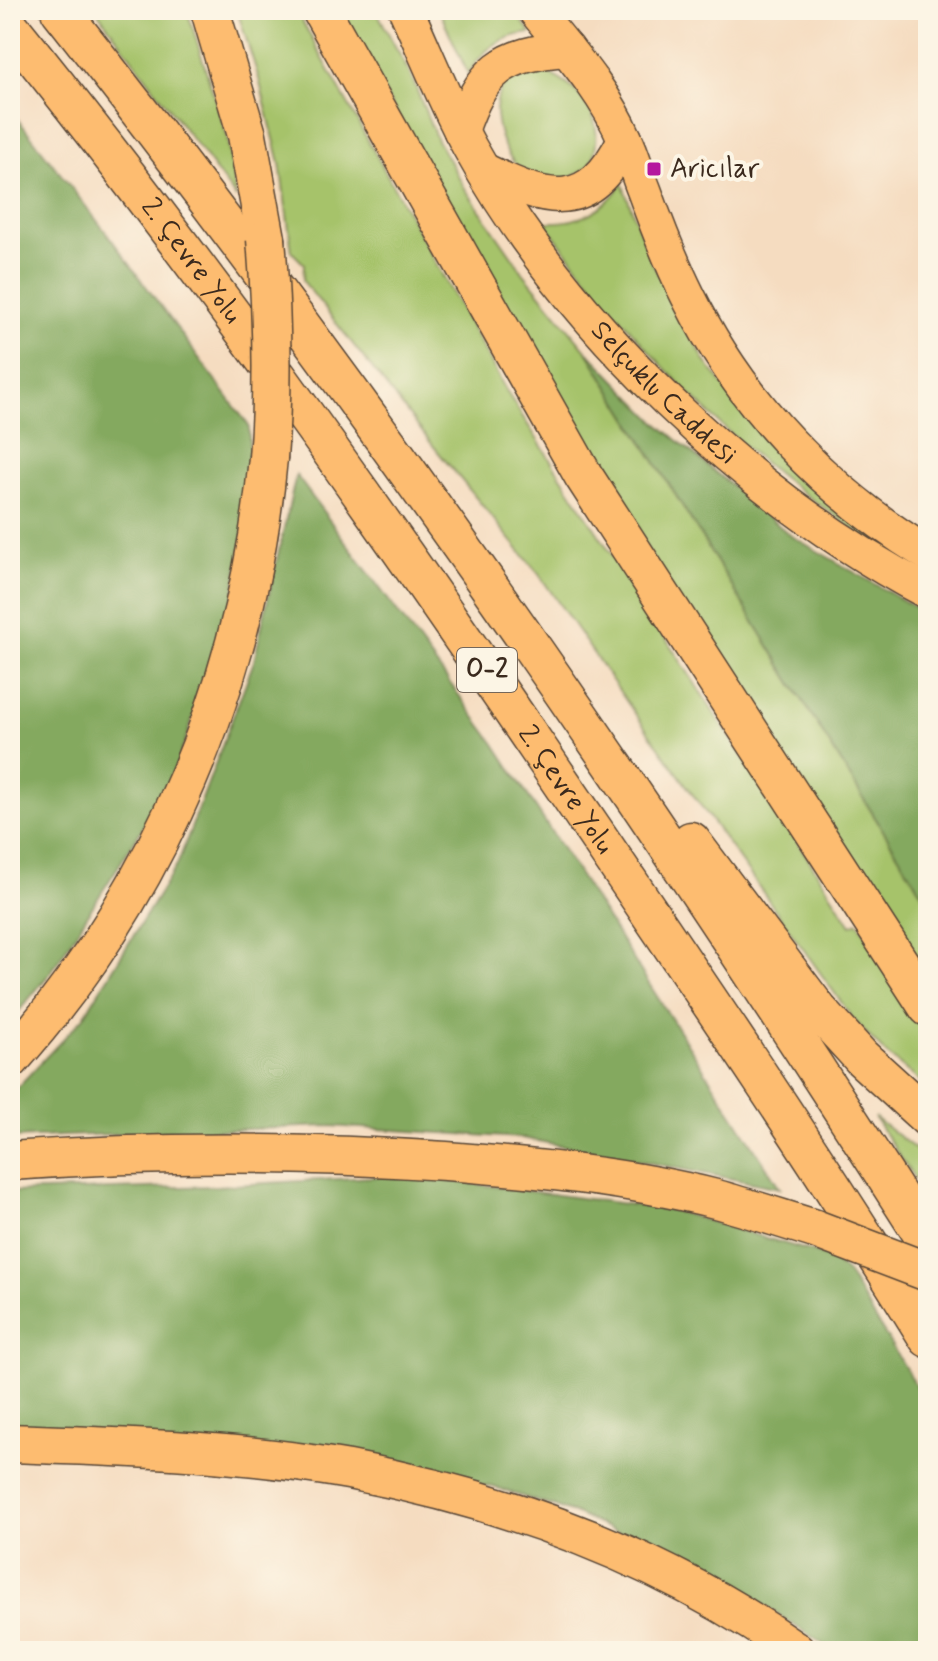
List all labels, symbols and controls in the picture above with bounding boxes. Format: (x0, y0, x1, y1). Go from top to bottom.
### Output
place label: Aricılar (670, 151, 760, 188)
marker: Aricılar (645, 160, 663, 178)
street label: 2. Çevre Yolu (132, 190, 251, 331)
street label: Selçuklu Caddesi (582, 313, 745, 474)
road number: O-2 (457, 648, 517, 692)
street label: 2. Çevre Yolu (509, 718, 623, 861)

